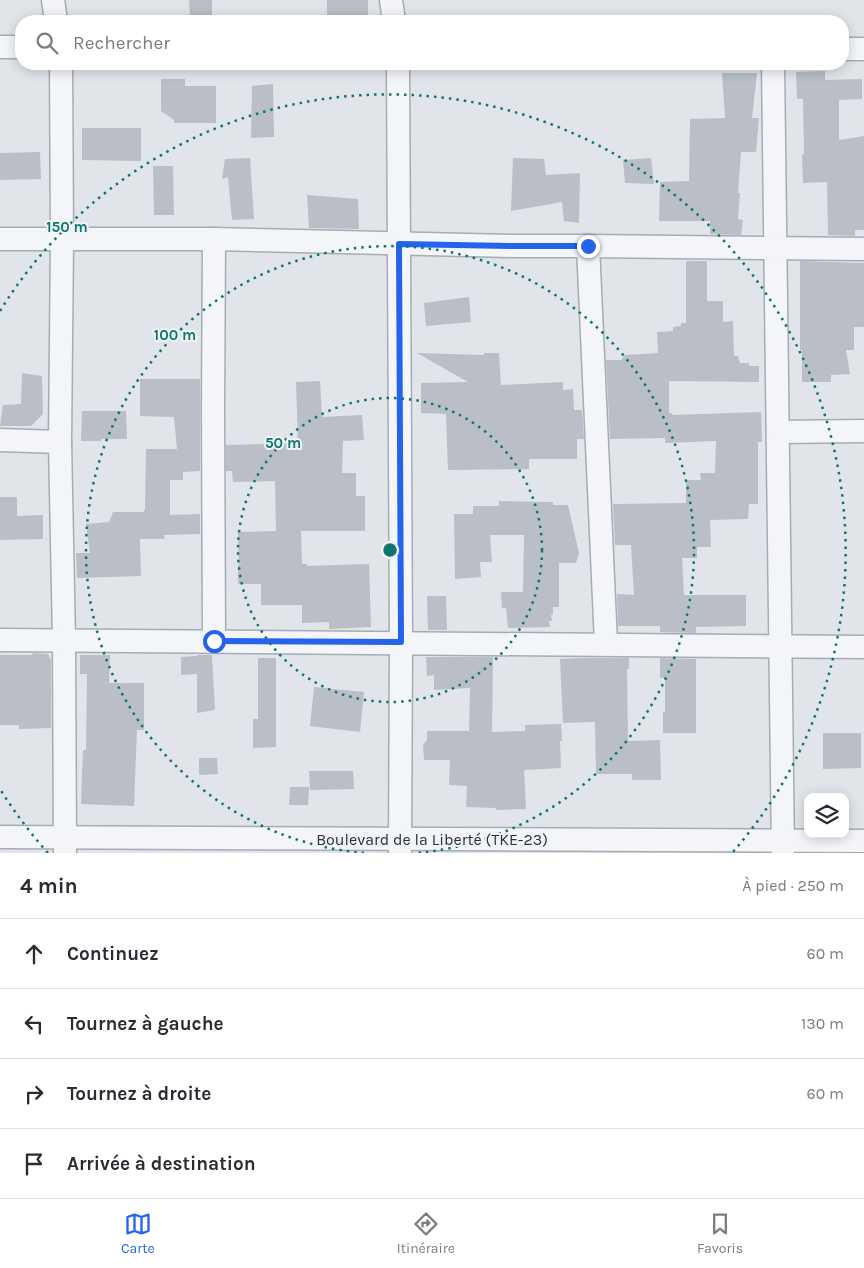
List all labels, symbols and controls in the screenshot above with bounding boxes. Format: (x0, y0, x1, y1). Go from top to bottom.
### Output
search box (15, 15, 849, 70)
icon: search (33, 29, 61, 57)
text: Rechercher (73, 32, 170, 54)
text: 150 m (46, 218, 88, 236)
route end (577, 235, 600, 258)
text: 100 m (154, 326, 196, 344)
text: 50 m (265, 434, 301, 452)
centre of rings (381, 541, 399, 559)
route start (203, 630, 226, 653)
map controls (804, 793, 849, 838)
button: layers (804, 793, 849, 838)
street label: Boulevard de la Liberté (TKE-23) (316, 830, 548, 849)
text: 4 min (20, 874, 78, 898)
text: À pied · 250 m (742, 876, 844, 895)
icon: ahead (20, 940, 48, 968)
text: Continuez (67, 943, 159, 965)
text: 60 m (807, 944, 844, 963)
icon: left (20, 1010, 48, 1038)
text: Tournez à gauche (67, 1013, 224, 1035)
text: 130 m (801, 1014, 844, 1033)
icon: right (20, 1080, 48, 1108)
text: Tournez à droite (67, 1083, 211, 1105)
text: 60 m (807, 1084, 844, 1103)
icon: arrive (20, 1150, 48, 1178)
text: Arrivée à destination (67, 1153, 256, 1175)
tab: Carte (121, 1210, 155, 1257)
tab: Itinéraire (397, 1210, 455, 1257)
tab: Favoris (697, 1210, 743, 1257)

